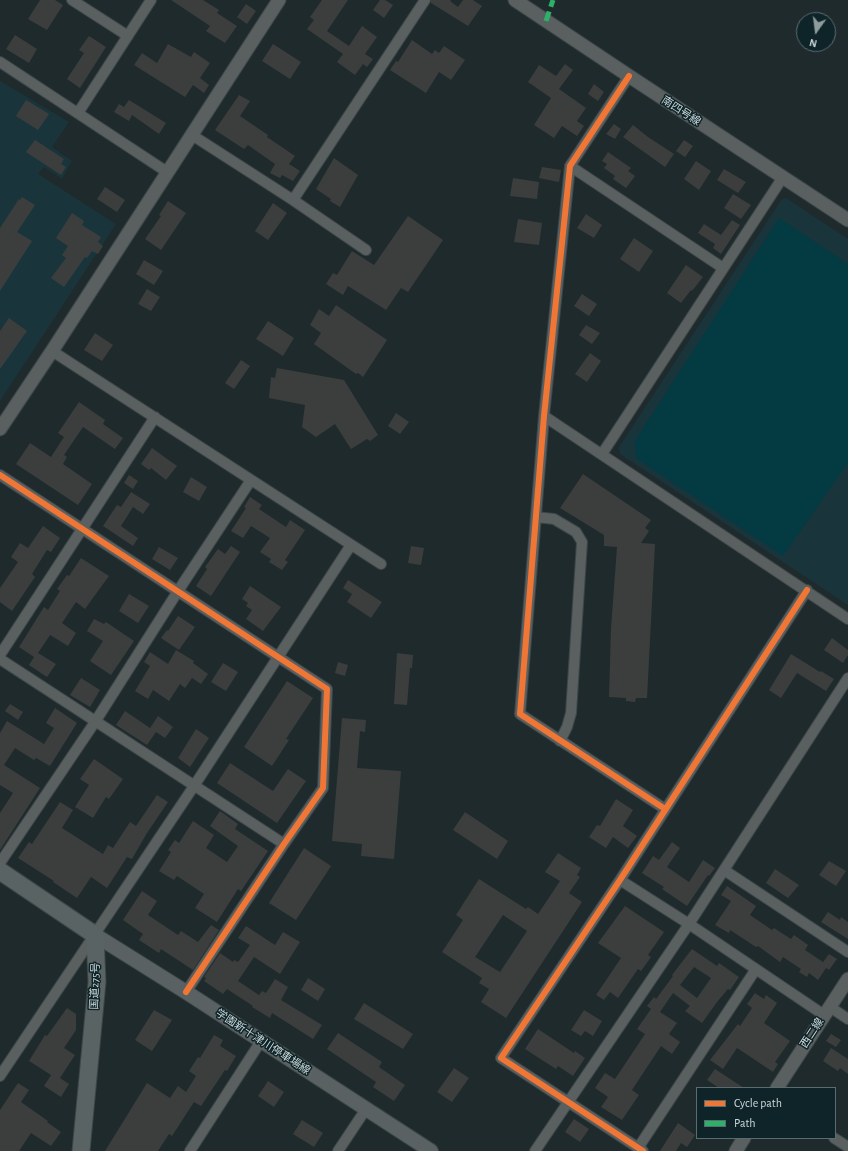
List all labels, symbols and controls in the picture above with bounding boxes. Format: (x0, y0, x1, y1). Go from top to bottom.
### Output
north arrow (796, 12, 836, 52)
text: N (808, 37, 818, 49)
street label: 南四号線 (659, 93, 703, 129)
street label: 国道275号 (88, 962, 102, 1010)
street label: 学園新十津川停車場線 (213, 1007, 313, 1077)
street label: 西二線 (797, 1016, 827, 1050)
legend (696, 1087, 836, 1139)
text: Cycle path (734, 1097, 782, 1109)
text: Path (734, 1117, 756, 1129)

